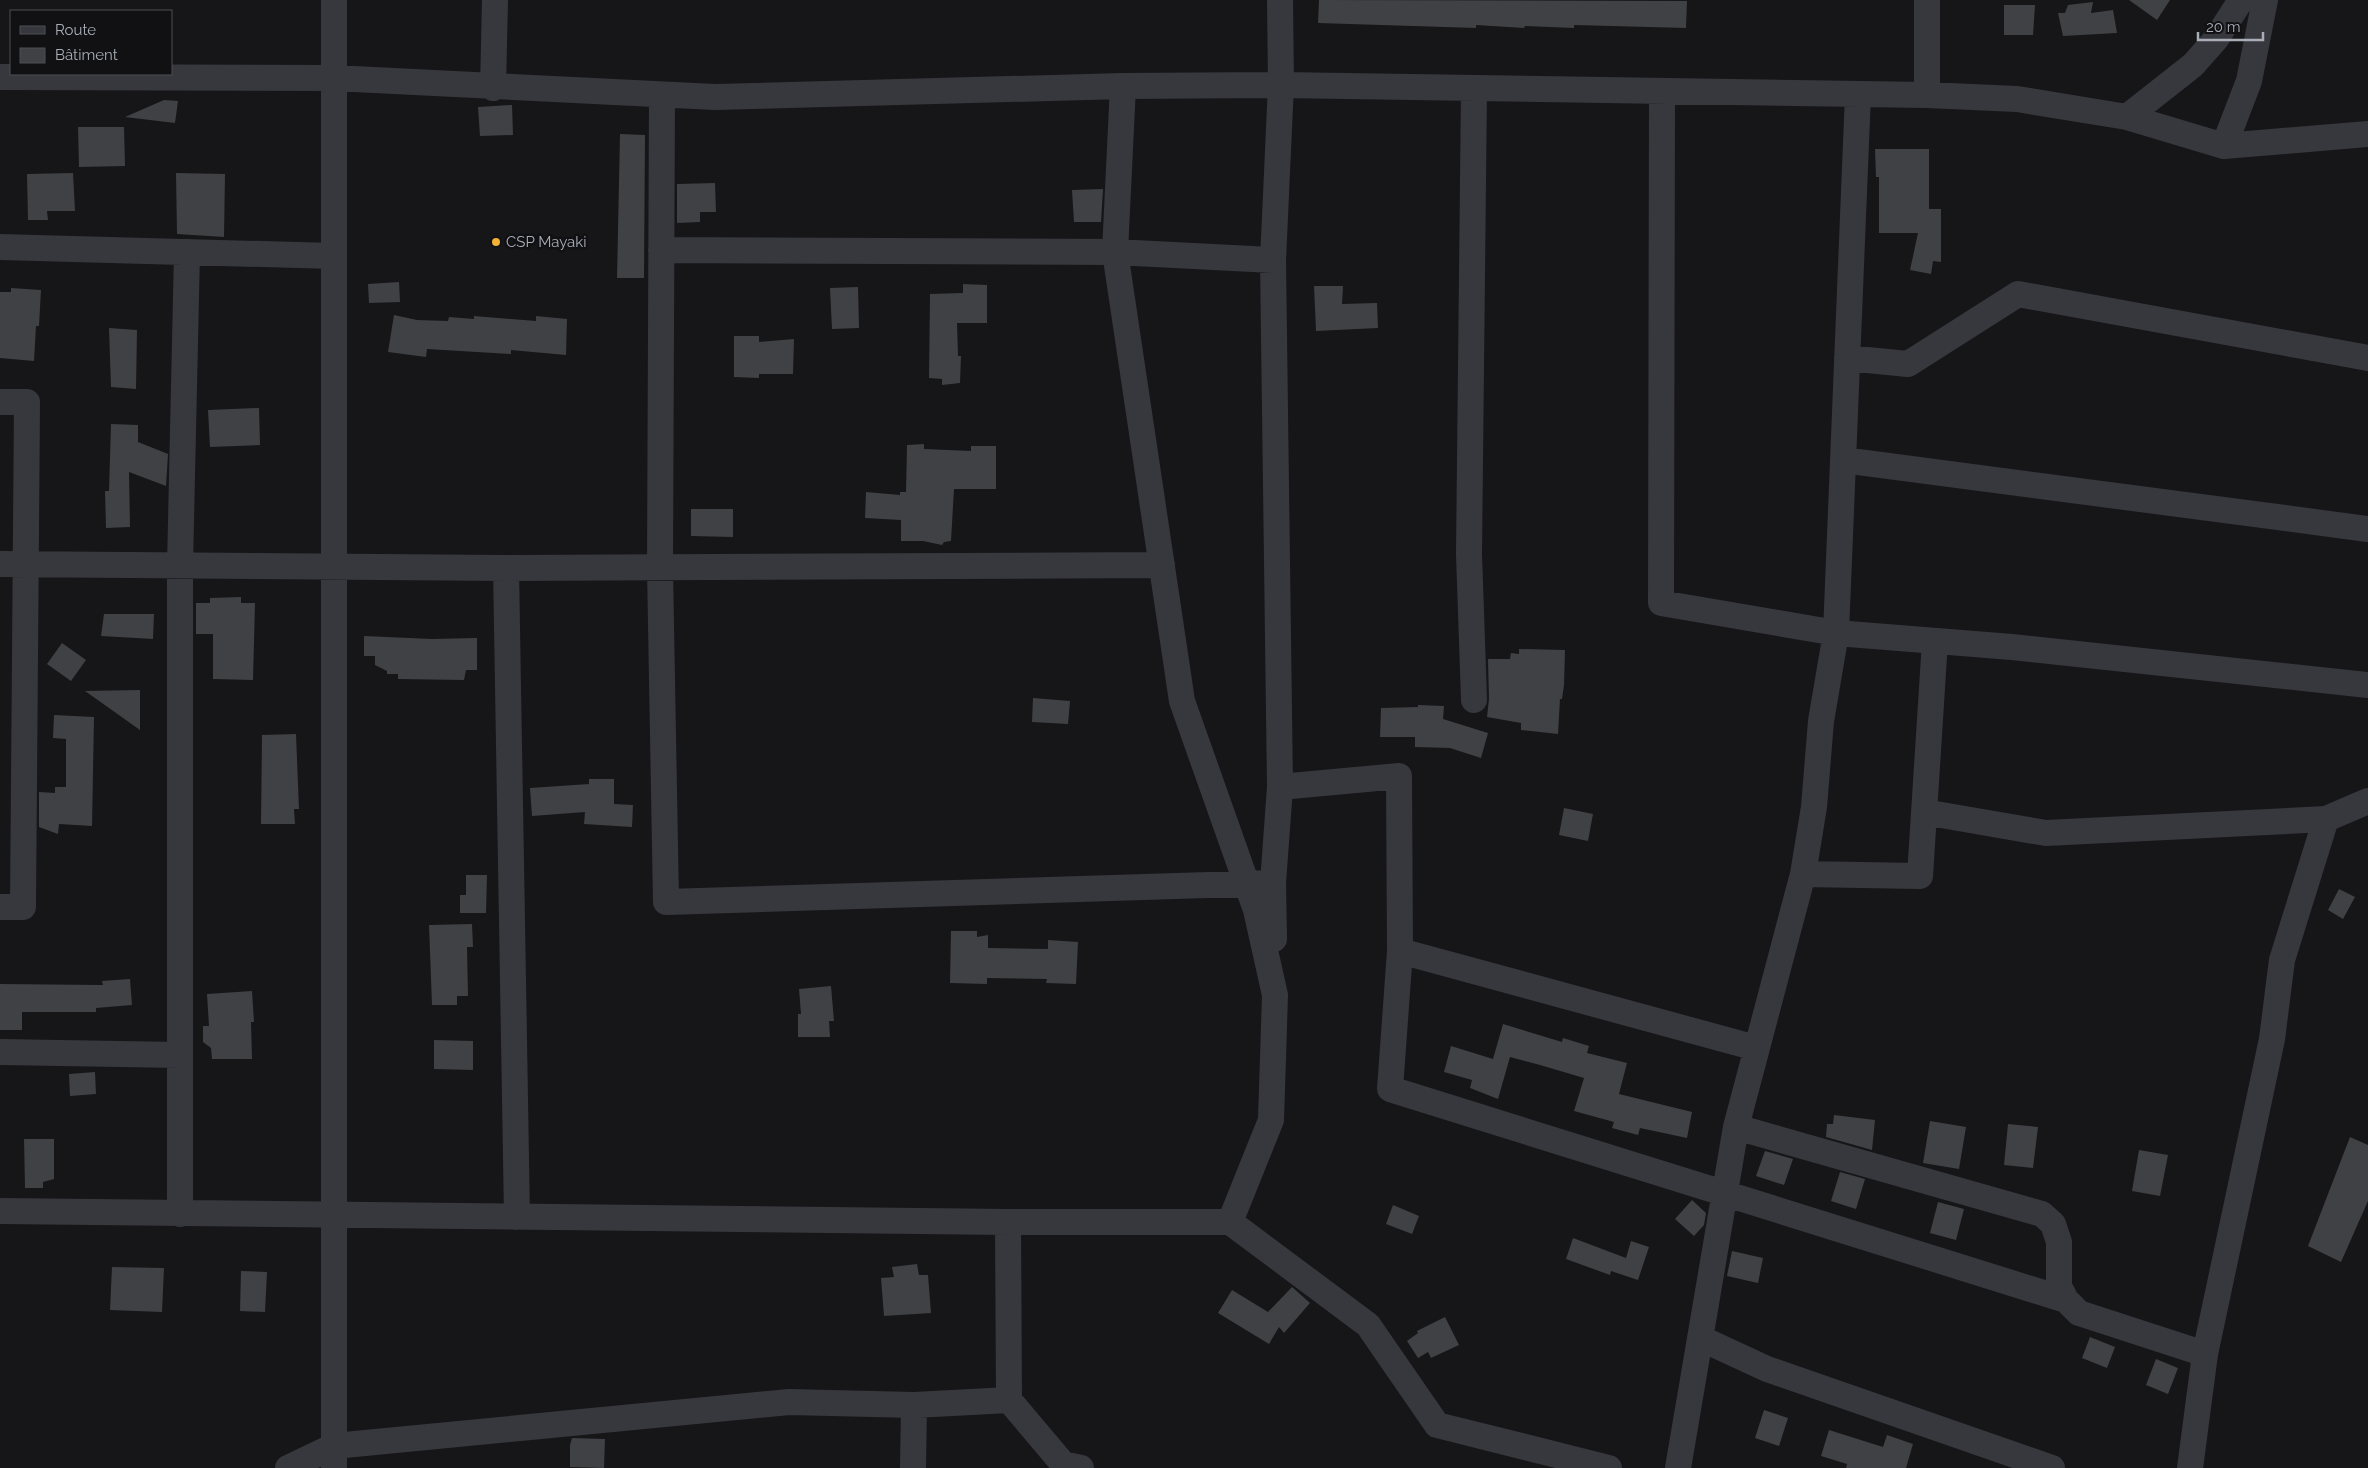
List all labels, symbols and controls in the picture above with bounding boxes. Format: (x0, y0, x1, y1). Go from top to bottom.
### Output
legend (10, 10, 172, 75)
scale bar (2198, 10, 2263, 42)
text: 20 m (2206, 18, 2241, 36)
text: Route (55, 21, 96, 39)
text: Bâtiment (55, 46, 118, 64)
place label: CSP Mayaki (506, 233, 587, 251)
marker: CSP Mayaki (490, 236, 502, 248)

